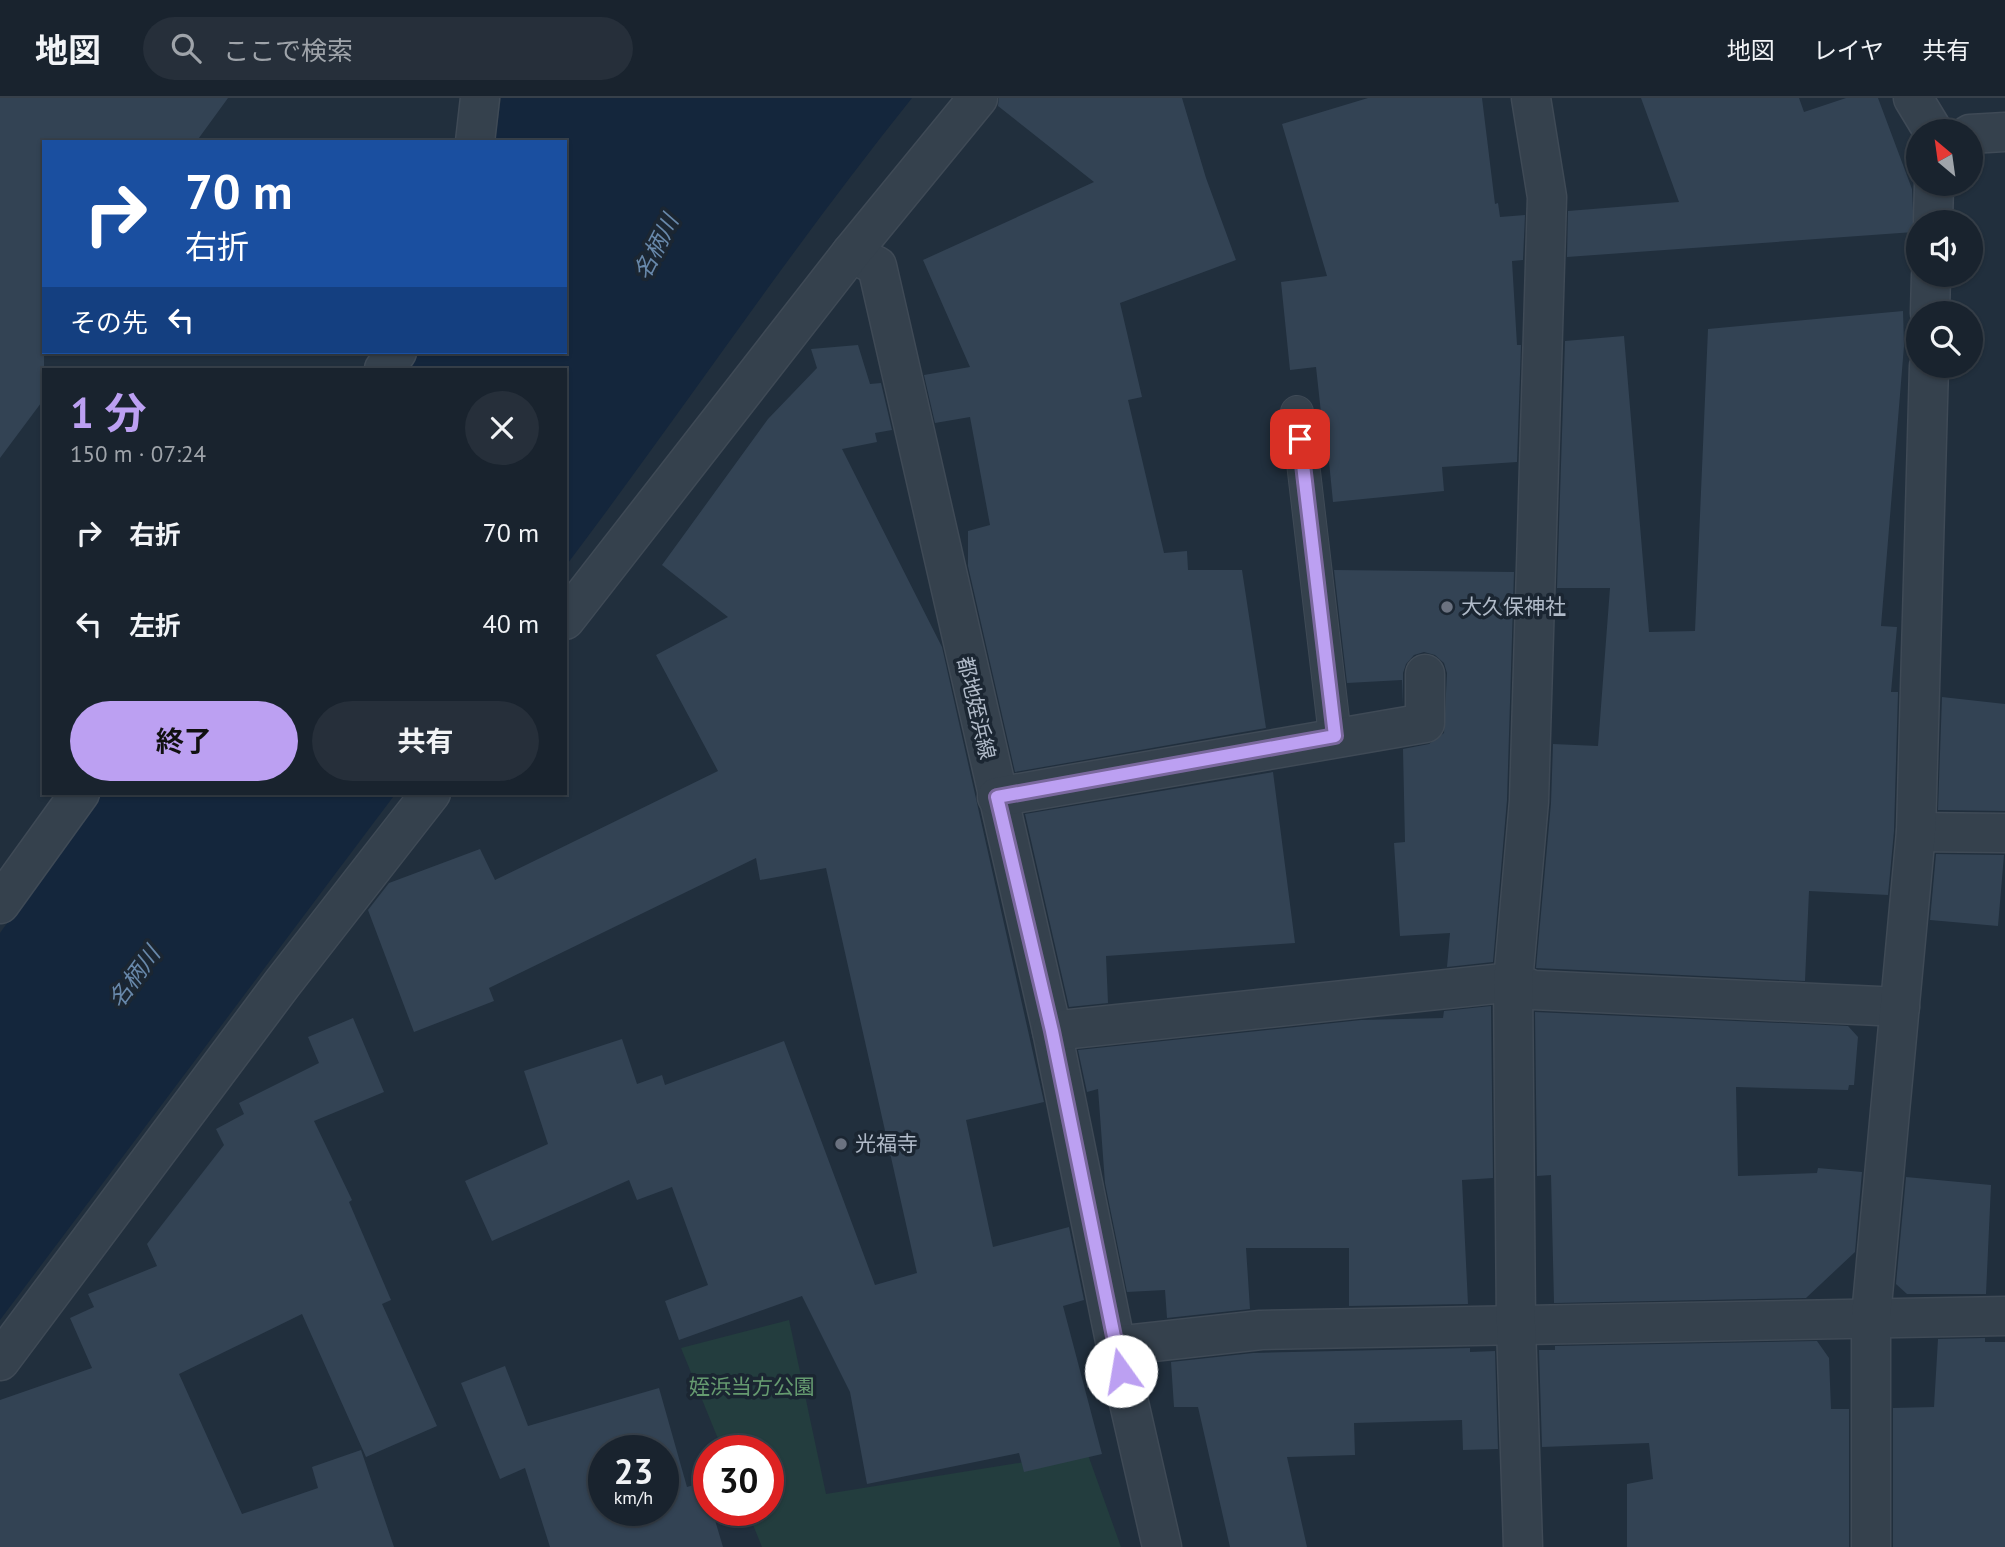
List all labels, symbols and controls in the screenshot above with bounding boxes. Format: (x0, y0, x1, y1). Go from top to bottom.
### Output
search box (143, 17, 633, 80)
text: 地図 (35, 28, 101, 71)
icon: search (167, 29, 205, 67)
text: ここで検索 (223, 34, 353, 67)
text: 地図 (1727, 35, 1775, 66)
text: レイヤ (1813, 35, 1884, 66)
text: 共有 (1922, 35, 1970, 66)
north arrow (1906, 119, 1983, 196)
map controls (1906, 119, 1983, 378)
text: 70 m (185, 159, 292, 223)
icon: right (70, 168, 161, 259)
water label: 名柄川 (627, 207, 685, 284)
button: sound (1906, 210, 1983, 287)
text: 右折 (185, 225, 249, 267)
icon: left (162, 301, 200, 339)
button: search (1906, 301, 1983, 378)
text: その先 (70, 306, 148, 339)
text: 1 分 (70, 385, 146, 440)
button: close (465, 391, 539, 465)
pin (1270, 409, 1330, 469)
icon: arrive (1281, 420, 1319, 458)
text: 150 m · 07:24 (70, 439, 206, 468)
icon: right (70, 514, 108, 552)
text: 70 m (483, 516, 539, 549)
text: 右折 (129, 518, 181, 551)
place label: 大久保神社 (1461, 593, 1566, 620)
marker: 大久保神社 (1439, 599, 1455, 615)
icon: left (70, 605, 108, 643)
text: 40 m (483, 607, 539, 640)
text: 左折 (129, 609, 181, 642)
street label: 都地姪浜線 (952, 654, 1001, 762)
button: 終了 (70, 701, 298, 781)
button: 共有 (312, 701, 539, 781)
water label: 名柄川 (102, 938, 167, 1013)
place label: 光福寺 (855, 1130, 918, 1157)
marker: 光福寺 (833, 1136, 849, 1152)
position arrow (1084, 1334, 1158, 1408)
park label: 姪浜当方公園 (689, 1373, 815, 1400)
speed limit sign: 30 (693, 1435, 784, 1526)
text: 23 (614, 1448, 653, 1494)
text: km/h (614, 1486, 653, 1509)

